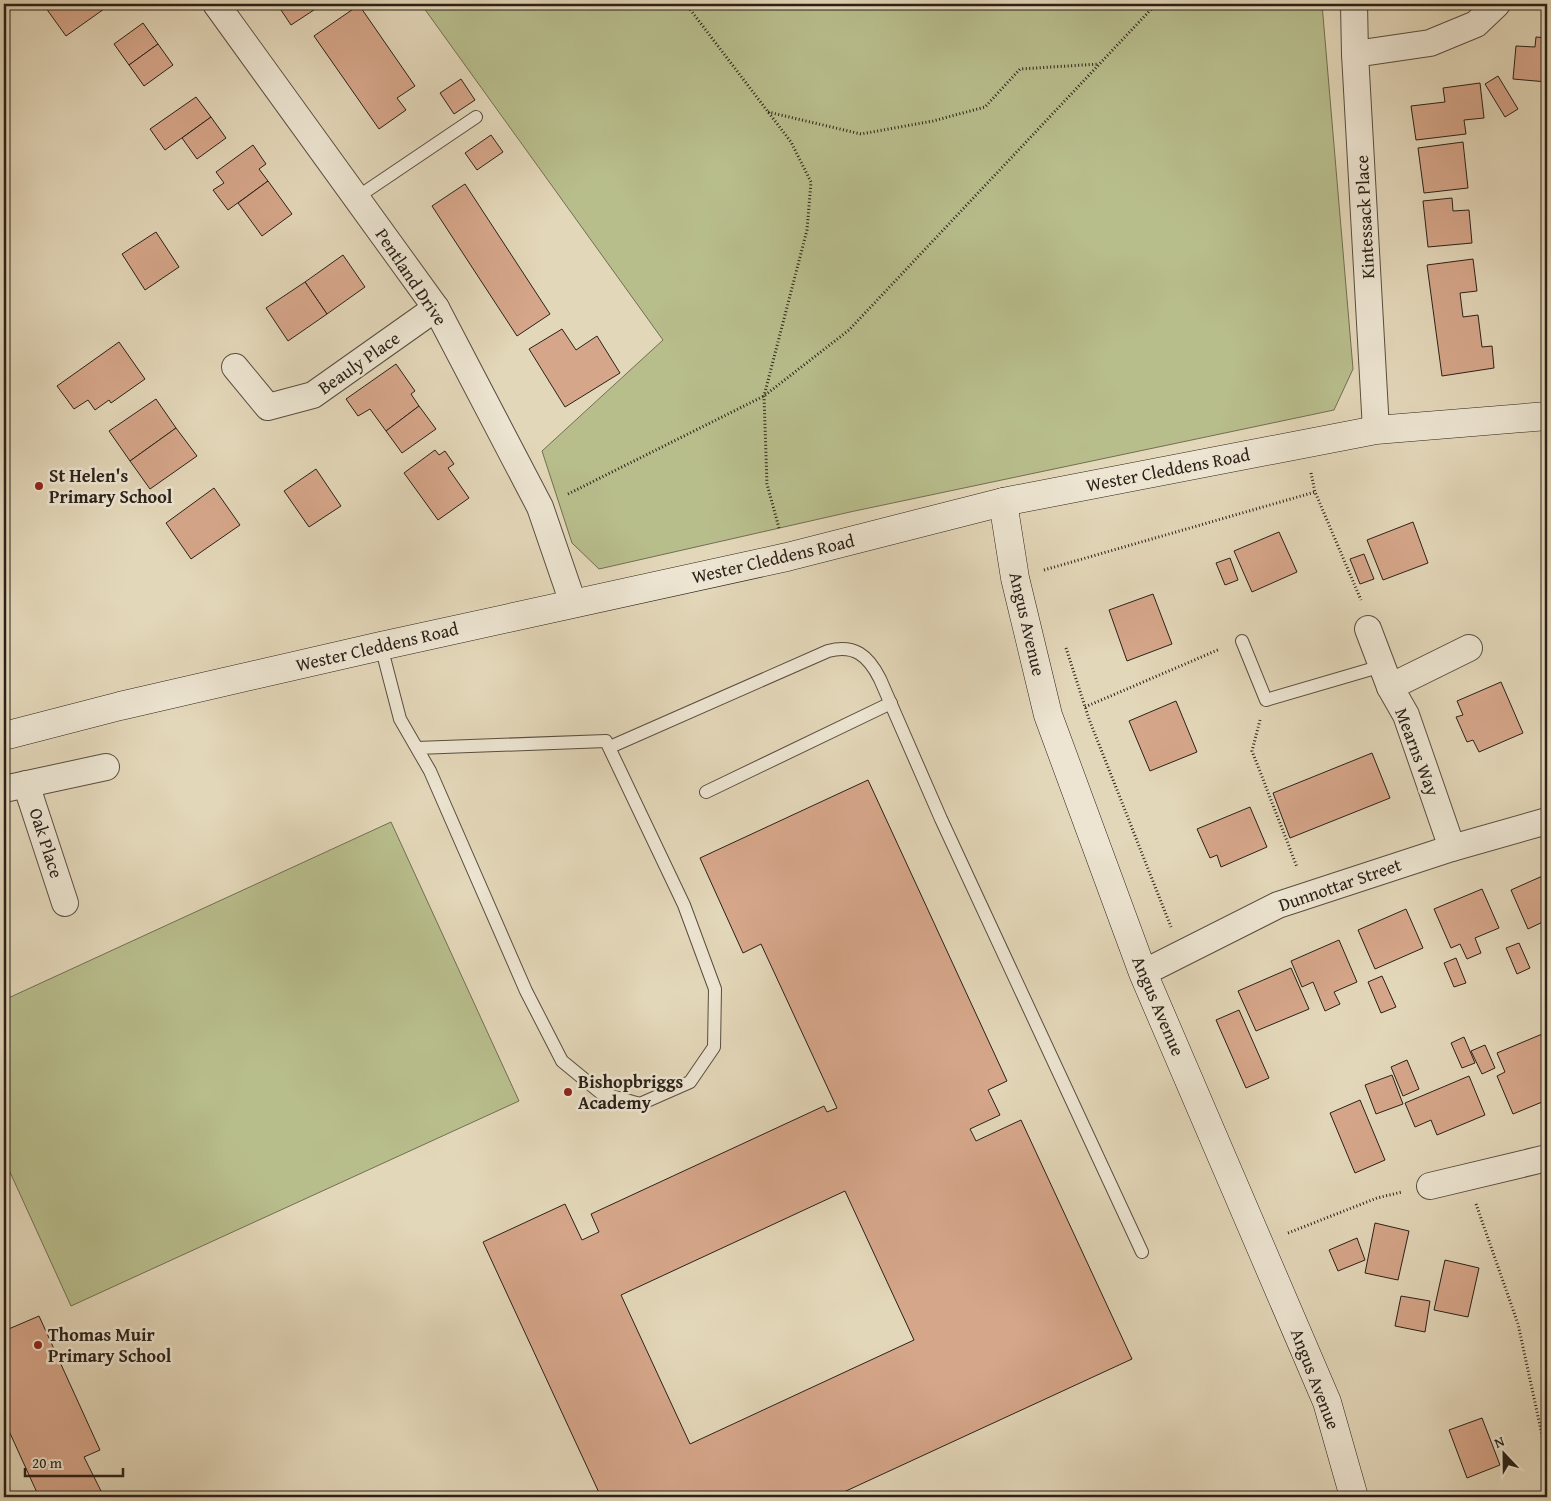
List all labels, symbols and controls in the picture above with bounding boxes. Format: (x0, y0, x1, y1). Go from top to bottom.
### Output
street label: Kintessack Place (1348, 154, 1381, 280)
street label: Pentland Drive (369, 223, 454, 331)
street label: Beauly Place (312, 324, 405, 401)
street label: Wester Cleddens Road (1084, 440, 1252, 499)
place label: St Helen's Primary School (49, 462, 173, 510)
marker: St Helen's Primary School (33, 480, 45, 492)
street label: Wester Cleddens Road (689, 527, 857, 590)
street label: Angus Avenue (1002, 569, 1053, 679)
street label: Wester Cleddens Road (293, 615, 461, 678)
street label: Mearns Way (1388, 704, 1447, 800)
street label: Oak Place (22, 804, 70, 881)
street label: Dunnottar Street (1275, 851, 1405, 918)
street label: Angus Avenue (1125, 952, 1192, 1060)
place label: Bishopbriggs Academy (578, 1068, 684, 1116)
marker: Bishopbriggs Academy (562, 1086, 574, 1098)
place label: Thomas Muir Primary School (48, 1321, 172, 1369)
street label: Angus Avenue (1284, 1324, 1347, 1433)
marker: Thomas Muir Primary School (32, 1339, 44, 1351)
north arrow (1478, 1428, 1528, 1478)
text: N (1491, 1431, 1508, 1453)
scale bar (25, 1446, 122, 1478)
text: 20 m (32, 1452, 63, 1473)

